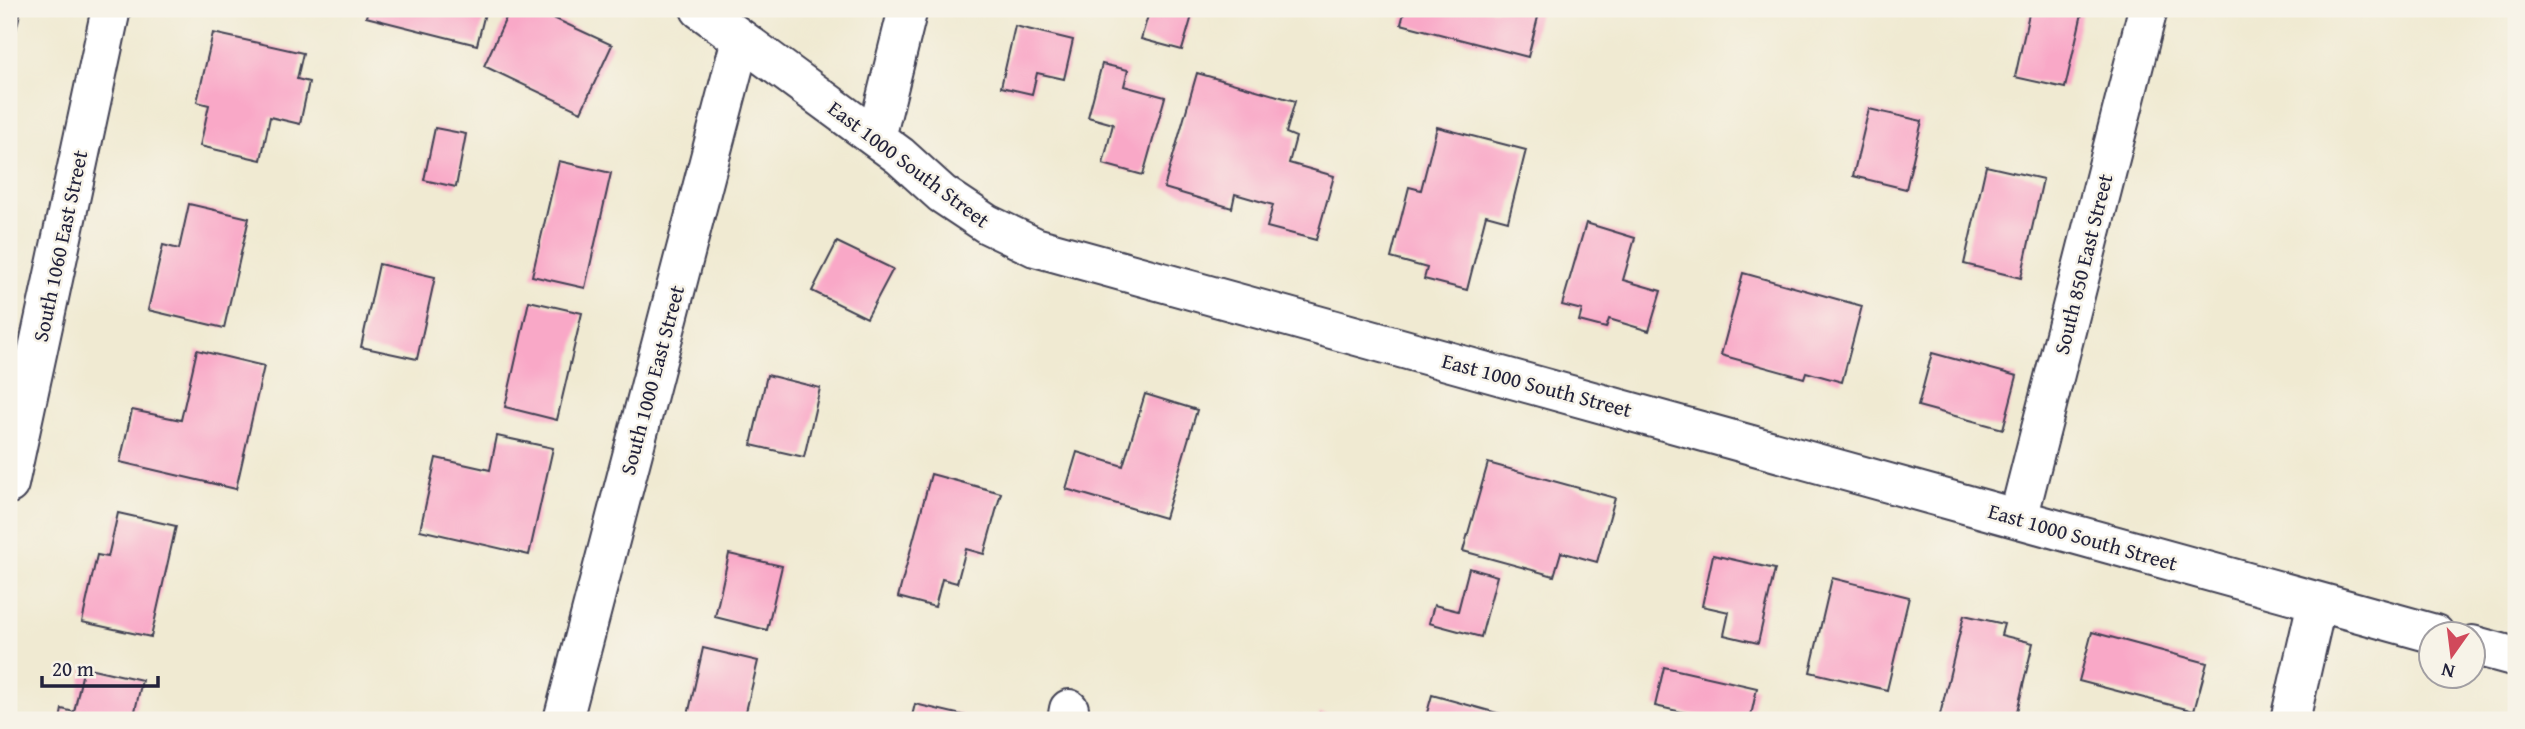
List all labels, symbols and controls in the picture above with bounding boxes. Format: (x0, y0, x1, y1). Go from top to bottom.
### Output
street label: East 1000 South Street (822, 93, 997, 235)
street label: South 1060 East Street (25, 147, 96, 345)
street label: South 850 East Street (2046, 170, 2121, 358)
street label: South 1000 East Street (612, 281, 692, 478)
street label: East 1000 South Street (1439, 345, 1636, 425)
street label: East 1000 South Street (1985, 495, 2182, 579)
north arrow (2416, 620, 2486, 690)
scale bar (42, 645, 158, 689)
text: 20 m (52, 653, 94, 684)
text: N (2438, 656, 2457, 687)

